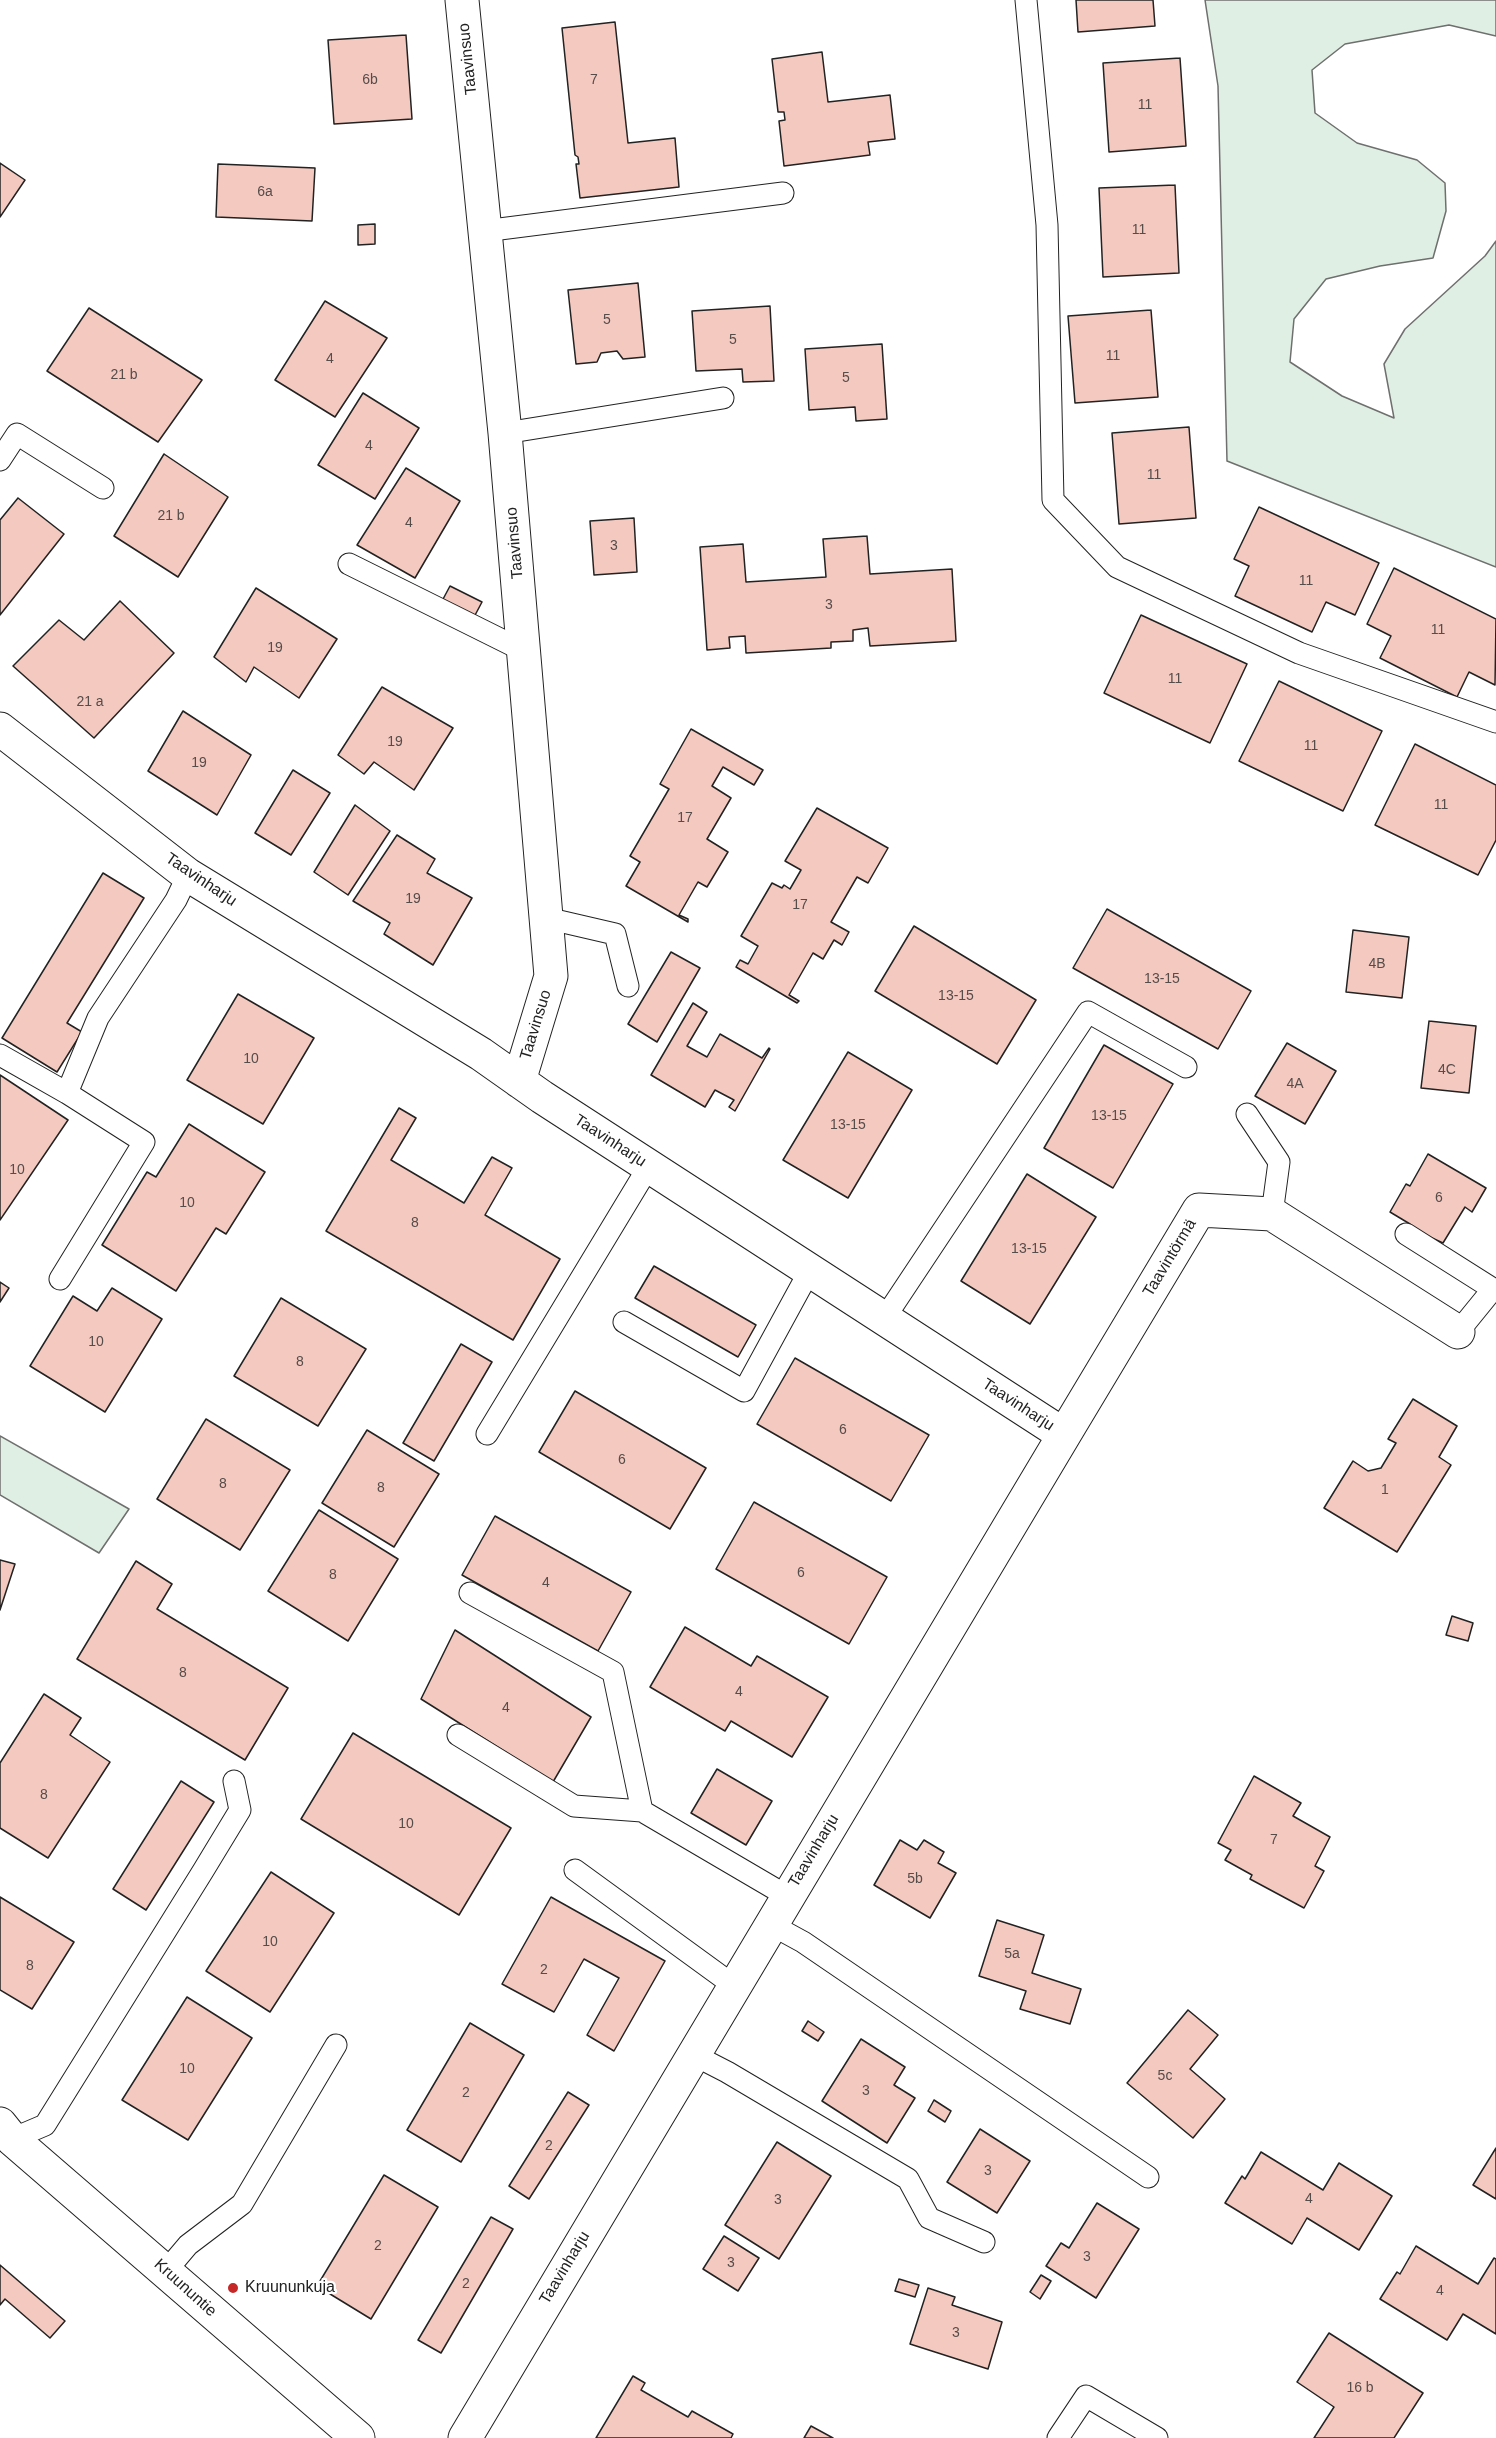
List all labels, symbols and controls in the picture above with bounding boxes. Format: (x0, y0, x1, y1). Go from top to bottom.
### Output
street label: Taavinsuo (455, 22, 481, 96)
house number: 6b (362, 72, 378, 88)
house number: 7 (590, 72, 598, 88)
house number: 11 (1138, 97, 1152, 113)
house number: 6a (257, 184, 273, 200)
house number: 11 (1132, 222, 1146, 238)
house number: 5 (603, 312, 611, 328)
house number: 5 (729, 332, 737, 348)
house number: 11 (1106, 348, 1120, 364)
house number: 4 (326, 351, 334, 367)
house number: 21 b (110, 367, 138, 383)
house number: 5 (842, 370, 850, 386)
house number: 4 (365, 438, 373, 454)
house number: 11 (1147, 467, 1161, 483)
street label: Taavinsuo (502, 506, 528, 580)
house number: 21 b (157, 508, 185, 524)
house number: 4 (405, 515, 413, 531)
house number: 3 (610, 538, 618, 554)
house number: 11 (1299, 573, 1313, 589)
house number: 3 (825, 597, 833, 613)
house number: 11 (1431, 622, 1445, 638)
house number: 19 (267, 640, 283, 656)
house number: 11 (1168, 671, 1182, 687)
house number: 21 a (76, 694, 104, 710)
house number: 19 (387, 734, 403, 750)
house number: 11 (1304, 738, 1318, 754)
house number: 19 (191, 755, 207, 771)
house number: 11 (1434, 797, 1448, 813)
house number: 17 (677, 810, 693, 826)
street label: Taavinharju (162, 849, 240, 911)
house number: 19 (405, 891, 421, 907)
house number: 17 (792, 897, 808, 913)
house number: 4B (1368, 956, 1386, 972)
house number: 13-15 (1144, 971, 1180, 987)
street label: Taavinsuo (516, 988, 556, 1062)
house number: 13-15 (938, 988, 974, 1004)
house number: 10 (243, 1051, 259, 1067)
house number: 4C (1438, 1062, 1456, 1078)
house number: 4A (1286, 1076, 1304, 1092)
house number: 13-15 (1091, 1108, 1127, 1124)
street label: Taavinharju (570, 1111, 650, 1171)
house number: 13-15 (830, 1117, 866, 1133)
house number: 10 (9, 1162, 25, 1178)
house number: 6 (1435, 1190, 1443, 1206)
house number: 10 (179, 1195, 195, 1211)
house number: 8 (411, 1215, 419, 1231)
street label: Taavintörmä (1139, 1216, 1201, 1300)
house number: 13-15 (1011, 1241, 1047, 1257)
house number: 10 (88, 1334, 104, 1350)
house number: 8 (296, 1354, 304, 1370)
street label: Taavinharju (978, 1375, 1058, 1435)
house number: 6 (839, 1422, 847, 1438)
house number: 6 (618, 1452, 626, 1468)
house number: 8 (219, 1476, 227, 1492)
house number: 8 (377, 1480, 385, 1496)
house number: 1 (1381, 1482, 1389, 1498)
house number: 6 (797, 1565, 805, 1581)
house number: 8 (329, 1567, 337, 1583)
house number: 4 (542, 1575, 550, 1591)
house number: 8 (179, 1665, 187, 1681)
house number: 4 (735, 1684, 743, 1700)
house number: 4 (502, 1700, 510, 1716)
house number: 8 (40, 1787, 48, 1803)
street label: Taavinharju (785, 1811, 843, 1891)
house number: 10 (398, 1816, 414, 1832)
house number: 7 (1270, 1832, 1278, 1848)
house number: 5b (907, 1871, 923, 1887)
house number: 10 (262, 1934, 278, 1950)
house number: 5a (1004, 1946, 1020, 1962)
house number: 8 (26, 1958, 34, 1974)
house number: 2 (540, 1962, 548, 1978)
house number: 10 (179, 2061, 195, 2077)
house number: 5c (1158, 2068, 1172, 2084)
house number: 3 (862, 2083, 870, 2099)
house number: 2 (462, 2085, 470, 2101)
house number: 2 (545, 2138, 553, 2154)
house number: 3 (984, 2163, 992, 2179)
house number: 4 (1305, 2191, 1313, 2207)
house number: 3 (774, 2192, 782, 2208)
street label: Taavinharju (536, 2228, 594, 2308)
house number: 2 (374, 2238, 382, 2254)
house number: 3 (1083, 2249, 1091, 2265)
street label: Kruununtie (150, 2255, 220, 2321)
house number: 3 (727, 2255, 735, 2271)
house number: 2 (462, 2276, 470, 2292)
place label: Kruununkuja (245, 2278, 335, 2298)
marker: Kruununkuja (226, 2281, 240, 2295)
house number: 4 (1436, 2283, 1444, 2299)
house number: 3 (952, 2325, 960, 2341)
house number: 16 b (1346, 2380, 1374, 2396)

